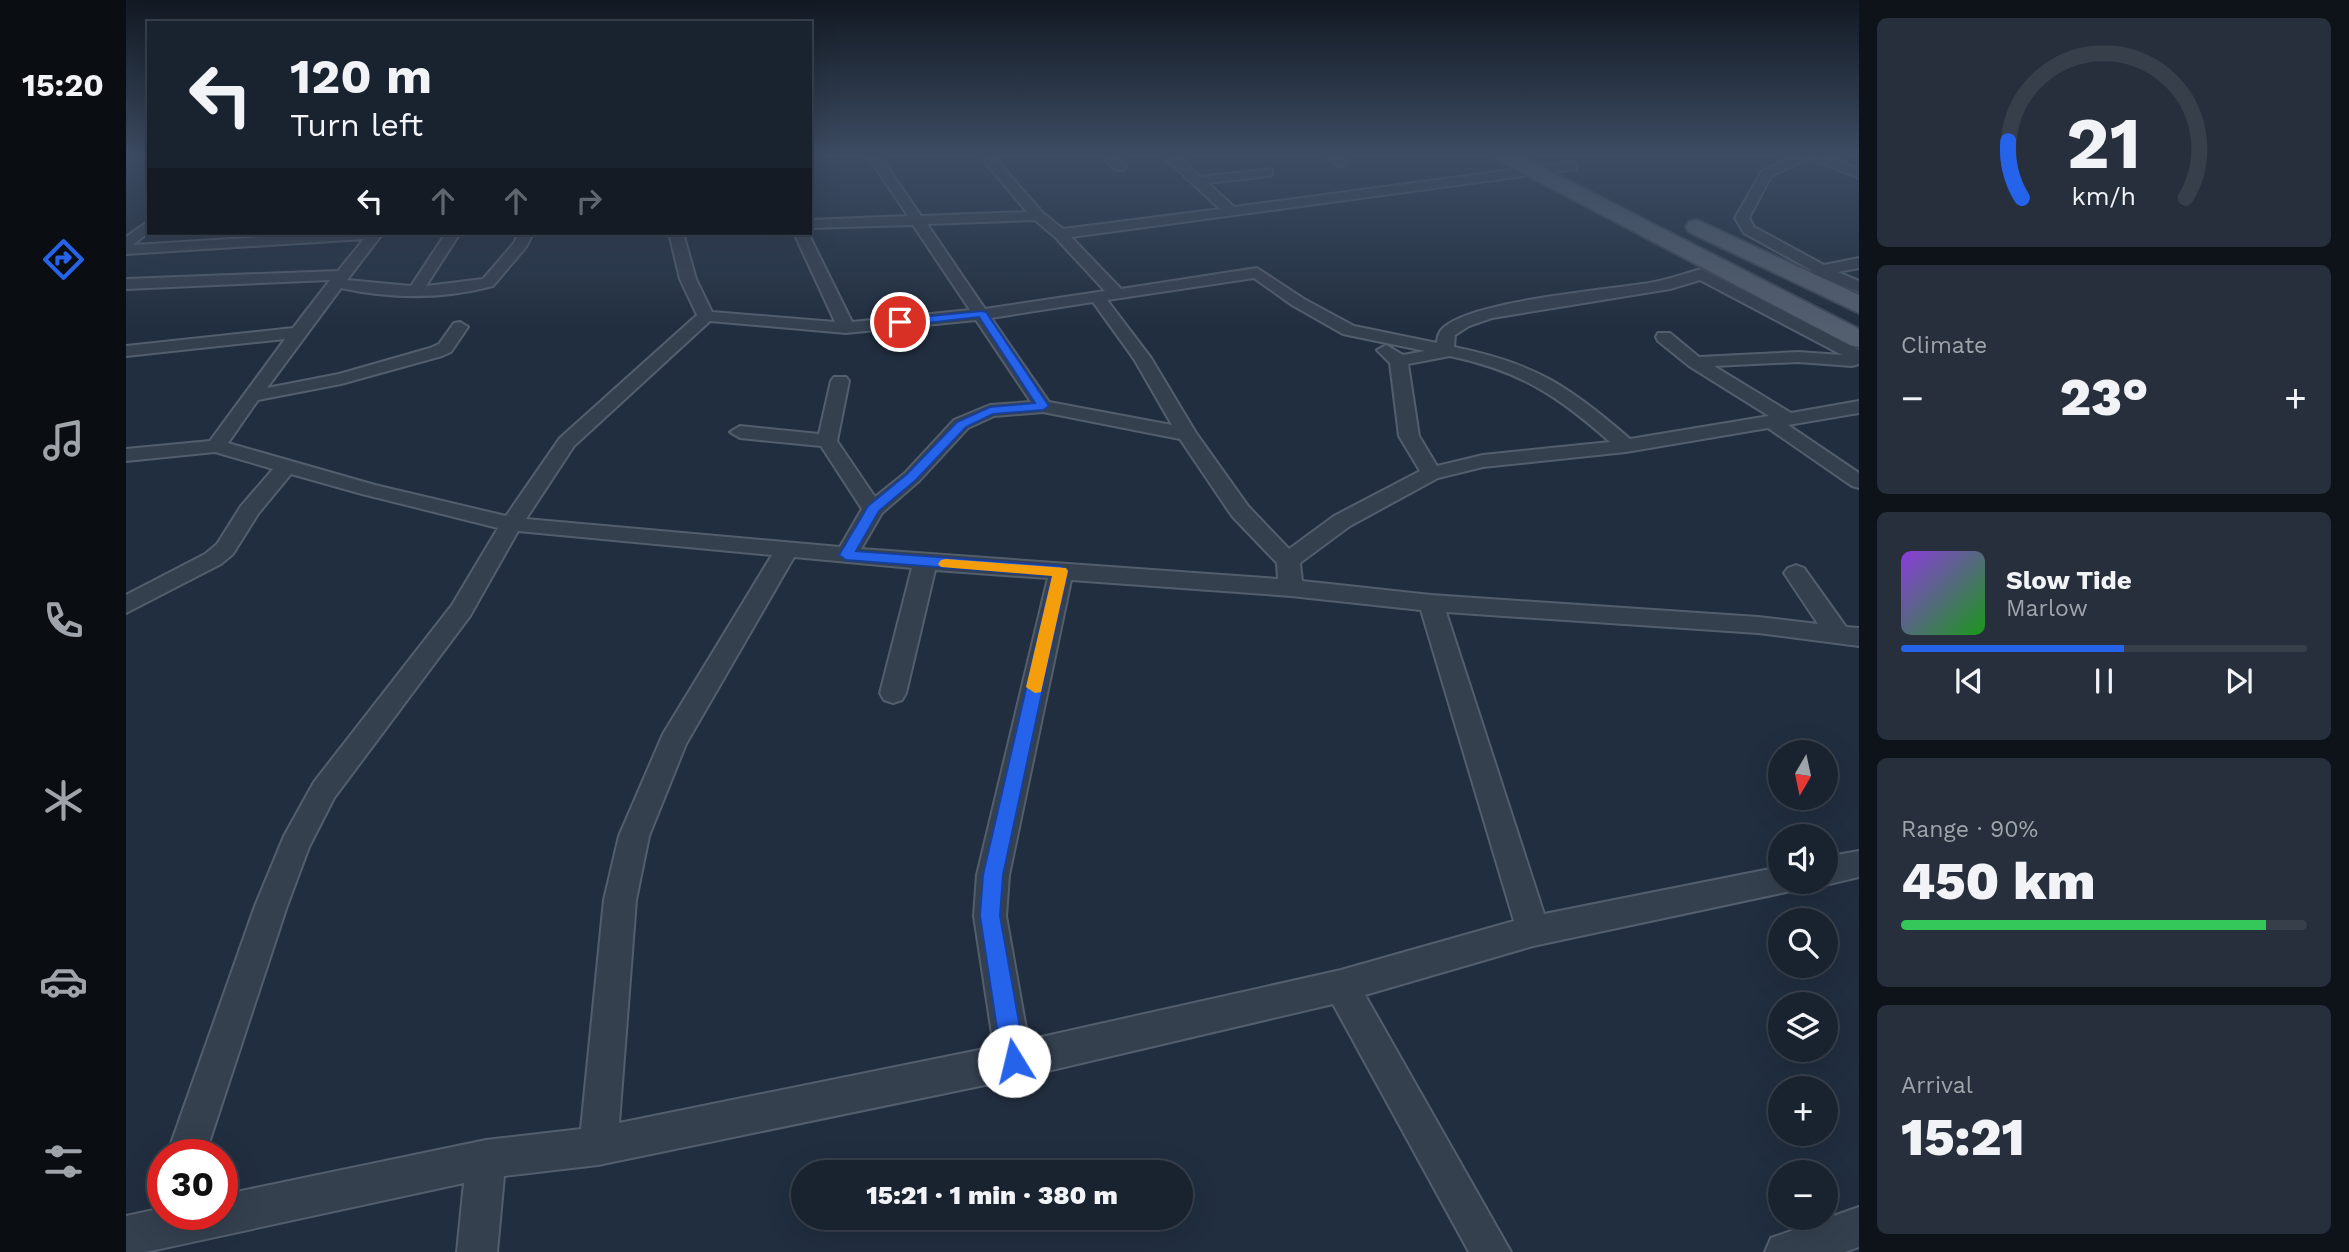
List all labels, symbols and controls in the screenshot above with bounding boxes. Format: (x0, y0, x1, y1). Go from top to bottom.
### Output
text: 120 m (290, 47, 432, 105)
icon: left (175, 49, 266, 140)
text: 15:20 (22, 66, 104, 104)
text: 21 (2067, 101, 2141, 187)
text: Turn left (290, 106, 423, 144)
icon: left (351, 182, 389, 220)
icon: ahead (424, 182, 462, 220)
icon: ahead (497, 182, 535, 220)
icon: right (570, 182, 608, 220)
text: km/h (2072, 182, 2136, 211)
icon: directions (39, 235, 88, 284)
pin (870, 292, 930, 352)
icon: arrive (881, 303, 919, 341)
text: Climate (1901, 332, 1987, 359)
text: 23° (2060, 367, 2148, 428)
text: − (1901, 376, 1924, 420)
text: + (2284, 376, 2307, 420)
icon: music (39, 416, 88, 465)
text: Slow Tide (2006, 565, 2132, 595)
text: Marlow (2006, 595, 2088, 622)
icon: phone (39, 596, 88, 645)
icon: previous (1950, 662, 1988, 700)
icon: pause (2085, 662, 2123, 700)
icon: next (2220, 662, 2258, 700)
north arrow (1768, 740, 1838, 810)
map controls (1768, 740, 1838, 1230)
icon: climate (39, 776, 88, 825)
text: Range · 90% (1901, 816, 2038, 843)
button: sound (1768, 824, 1838, 894)
text: 450 km (1901, 851, 2095, 912)
button: search (1768, 908, 1838, 978)
icon: car (39, 957, 88, 1006)
button: layers (1768, 992, 1838, 1062)
position arrow (977, 1024, 1051, 1098)
text: Arrival (1901, 1072, 1973, 1099)
button: + (1768, 1076, 1838, 1146)
text: 15:21 (1901, 1107, 2025, 1168)
icon: filters (39, 1137, 88, 1186)
speed limit sign: 30 (147, 1139, 238, 1230)
button: − (1768, 1160, 1838, 1230)
text: 15:21 · 1 min · 380 m (866, 1180, 1118, 1210)

